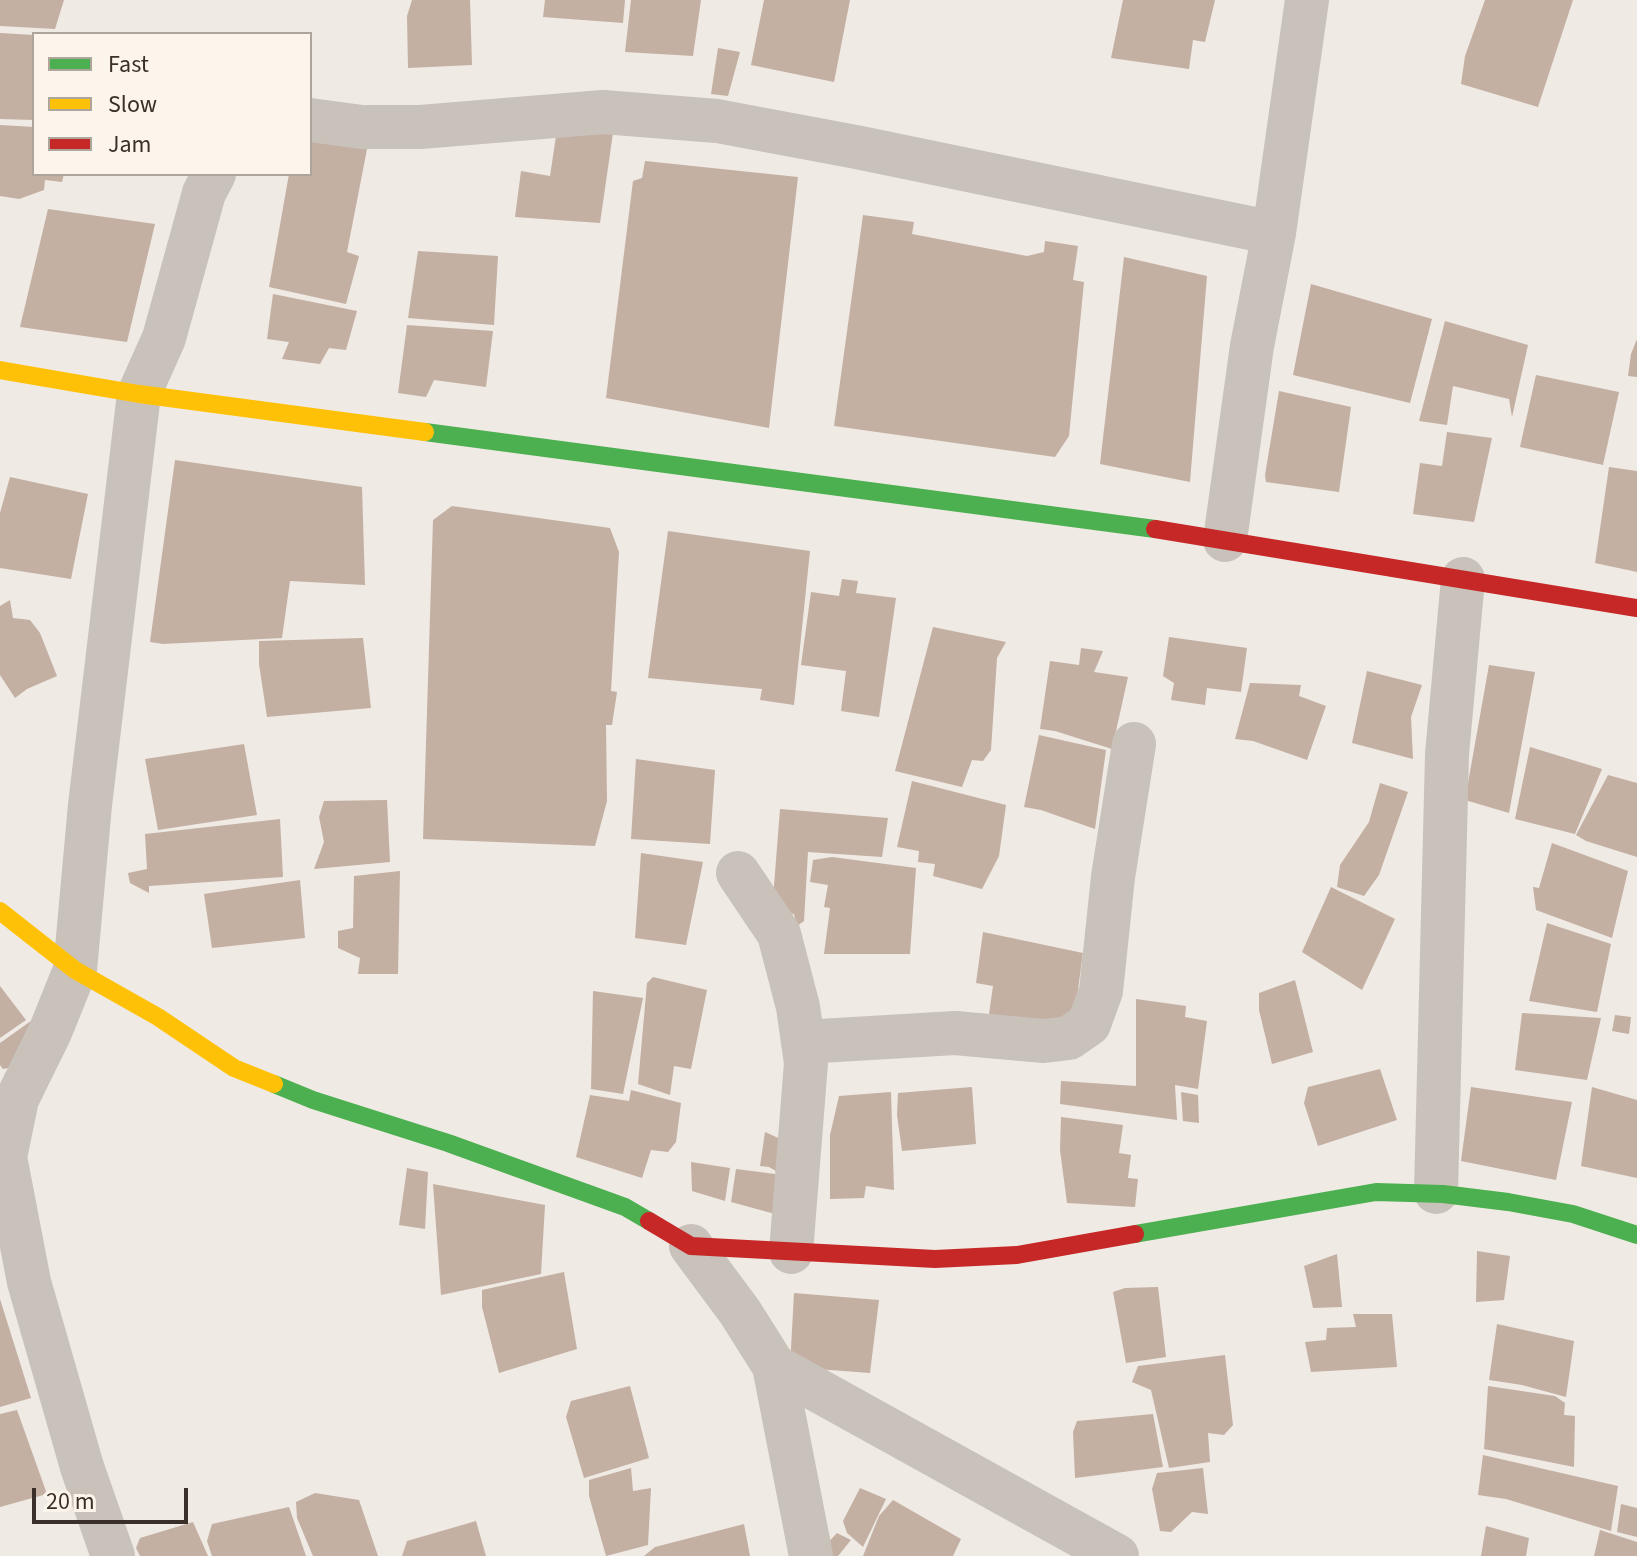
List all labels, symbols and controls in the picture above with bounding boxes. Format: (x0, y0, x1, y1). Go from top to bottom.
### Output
legend (32, 32, 312, 176)
text: Fast (108, 47, 149, 82)
text: Slow (108, 87, 157, 122)
text: Jam (108, 127, 152, 162)
scale bar (36, 1472, 192, 1522)
text: 20 m (46, 1484, 95, 1519)

